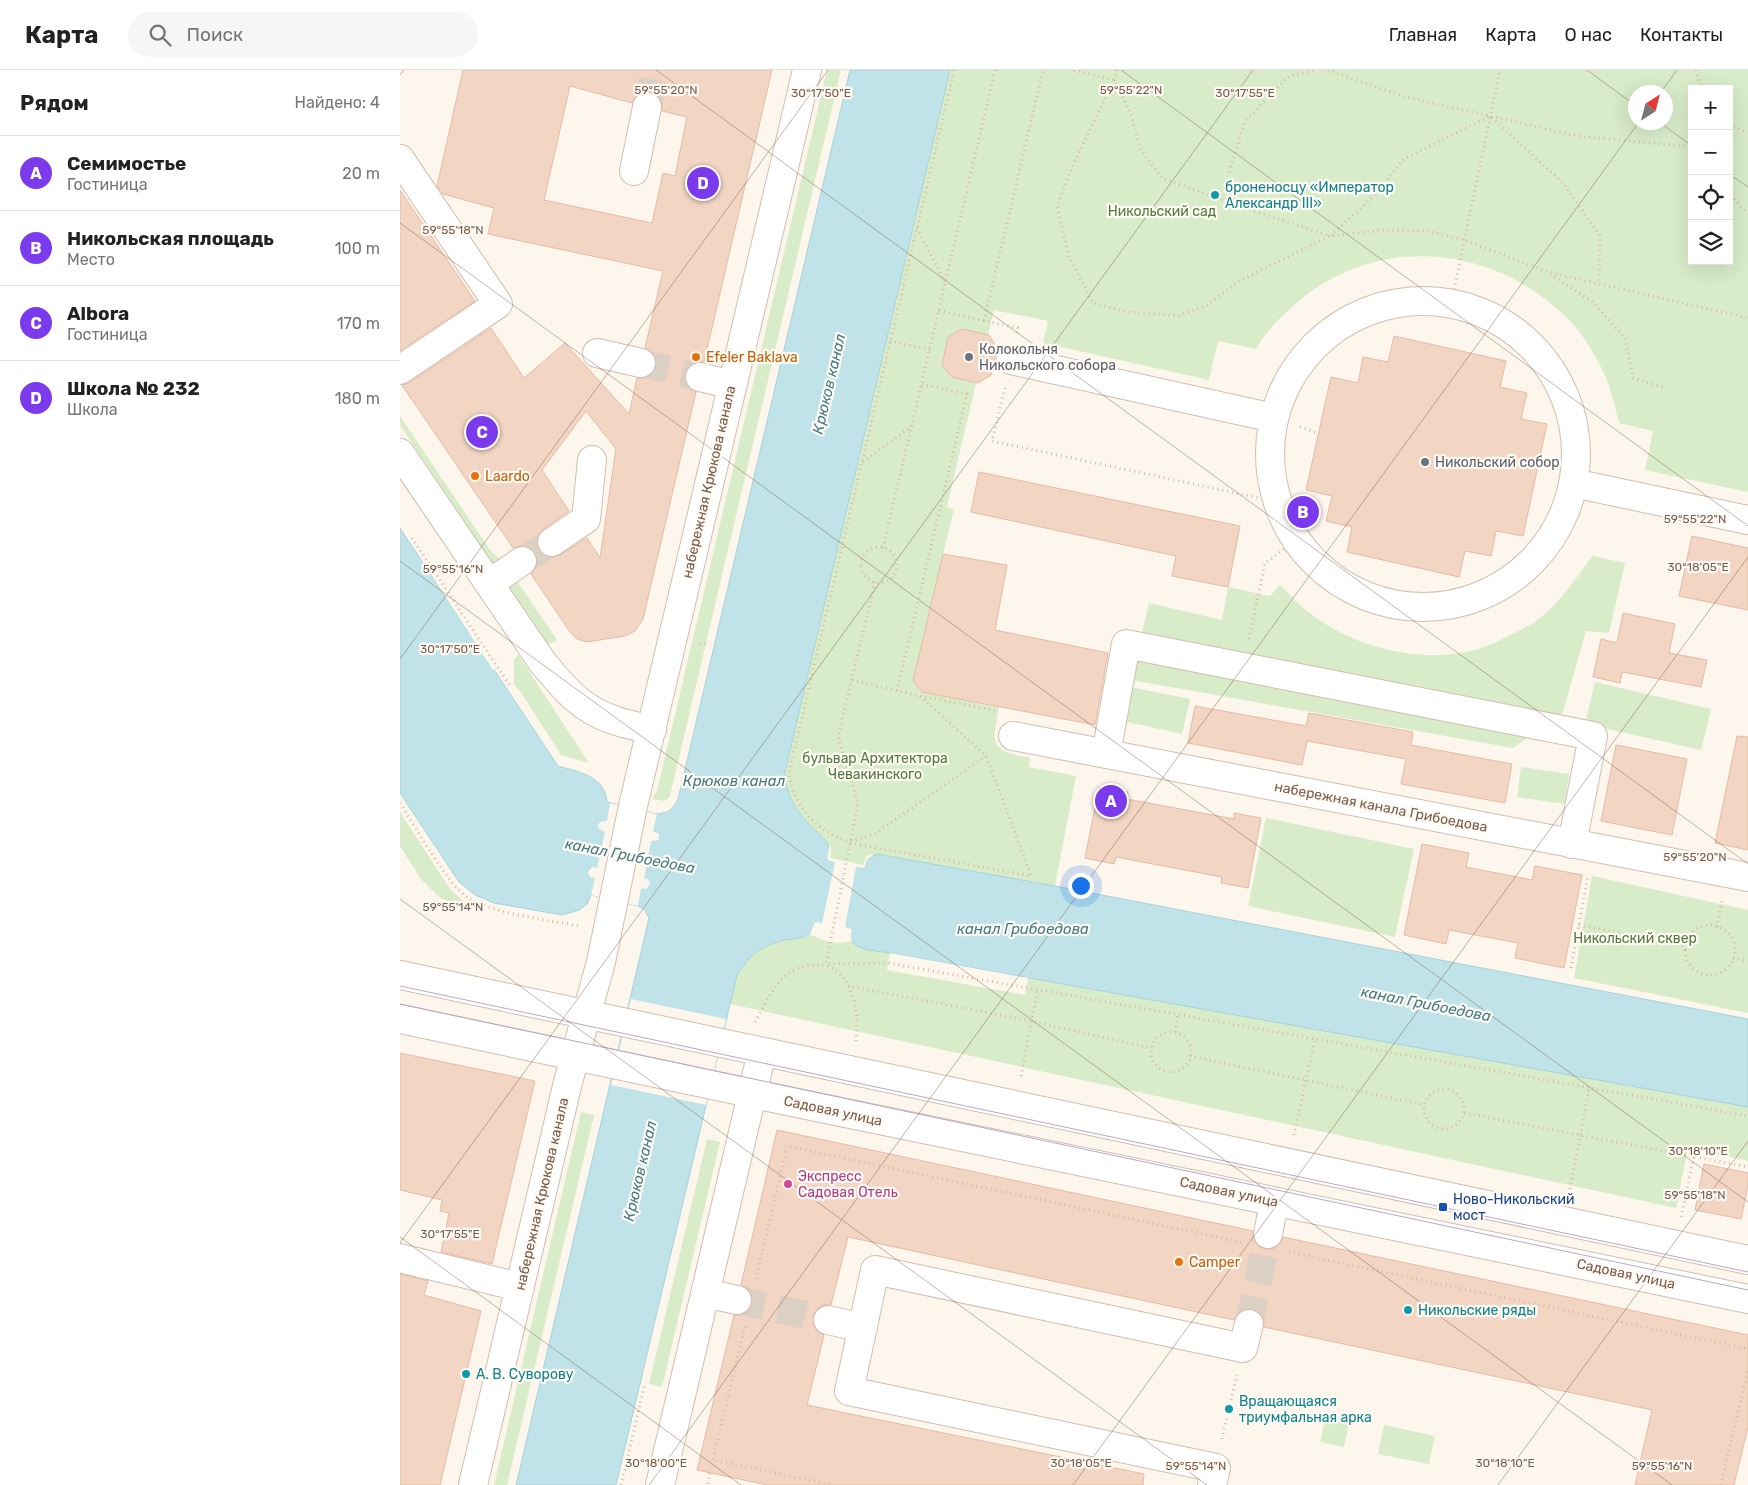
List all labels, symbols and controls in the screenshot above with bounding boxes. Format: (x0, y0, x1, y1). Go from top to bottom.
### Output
search box (128, 12, 478, 57)
text: Карта (25, 21, 98, 49)
icon: search (146, 21, 174, 49)
text: Поиск (186, 23, 243, 46)
text: Главная (1389, 24, 1457, 46)
text: Карта (1485, 24, 1537, 46)
text: О нас (1565, 24, 1612, 46)
text: Контакты (1640, 24, 1723, 46)
text: 59°55'20"N (634, 83, 698, 97)
text: 59°55'22"N (1100, 83, 1162, 97)
north arrow (1628, 85, 1673, 130)
map controls (1688, 85, 1733, 265)
button: + (1688, 85, 1733, 130)
text: 30°17'50"E (791, 86, 851, 100)
text: 30°17'55"E (1215, 86, 1275, 100)
text: Рядом (20, 90, 89, 115)
text: Найдено: 4 (295, 93, 380, 112)
button: − (1688, 130, 1733, 175)
text: Семимостье (67, 152, 186, 175)
text: A (30, 164, 42, 183)
text: 20 m (342, 164, 380, 183)
pin: D (687, 164, 719, 202)
text: Гостиница (67, 175, 148, 194)
button: locate (1688, 175, 1733, 220)
place label: броненосцу «Император Александр III» (1225, 179, 1394, 212)
marker: броненосцу «Император Александр III» (1209, 189, 1221, 201)
park label: Никольский сад (1108, 203, 1216, 220)
button: layers (1688, 220, 1733, 265)
text: 59°55'18"N (422, 223, 484, 237)
text: Никольская площадь (67, 227, 274, 250)
text: B (30, 239, 42, 258)
text: 100 m (335, 239, 380, 258)
text: Место (67, 250, 115, 269)
text: Albora (67, 302, 129, 325)
text: C (30, 314, 42, 333)
text: 170 m (337, 314, 380, 333)
text: Гостиница (67, 325, 148, 344)
water label: Крюков канал (809, 332, 849, 436)
place label: Колокольня Никольского собора (979, 341, 1116, 374)
place label: Efeler Baklava (706, 349, 798, 366)
marker: Efeler Baklava (690, 351, 702, 363)
marker: Колокольня Никольского собора (963, 351, 975, 363)
text: Школа № 232 (67, 377, 200, 400)
street label: набережная Крюкова канала (679, 384, 739, 580)
text: D (30, 389, 42, 408)
text: 180 m (335, 389, 380, 408)
text: Школа (67, 400, 118, 419)
pin: C (466, 413, 498, 451)
place label: Никольский собор (1435, 454, 1560, 471)
marker: Никольский собор (1419, 456, 1431, 468)
place label: Laardo (485, 468, 530, 485)
marker: Laardo (469, 470, 481, 482)
pin: B (1287, 493, 1319, 531)
text: 59°55'22"N (1664, 512, 1726, 526)
text: 30°18'05"E (1667, 560, 1729, 574)
text: 59°55'16"N (423, 562, 483, 576)
text: 30°17'50"E (420, 642, 480, 656)
park label: бульвар Архитектора Чевакинского (802, 750, 948, 783)
water label: Крюков канал (683, 772, 785, 790)
street label: набережная канала Грибоедова (1273, 778, 1489, 836)
pin: A (1095, 782, 1127, 820)
water label: канал Грибоедова (564, 835, 697, 877)
text: 59°55'20"N (1663, 850, 1727, 864)
your location (1068, 873, 1094, 899)
text: 59°55'14"N (423, 900, 483, 914)
water label: канал Грибоедова (957, 920, 1089, 938)
park label: Никольский сквер (1573, 930, 1697, 947)
water label: канал Грибоедова (1360, 983, 1493, 1025)
street label: Садовая улица (782, 1092, 884, 1130)
street label: набережная Крюкова канала (512, 1096, 572, 1292)
water label: Крюков канал (620, 1119, 660, 1223)
text: 30°18'10"E (1668, 1144, 1728, 1158)
place label: Экспресс Садовая Отель (798, 1168, 898, 1201)
street label: Садовая улица (1178, 1173, 1280, 1211)
marker: Экспресс Садовая Отель (782, 1178, 794, 1190)
text: 59°55'18"N (1664, 1188, 1726, 1202)
place label: Ново-Никольский мост (1453, 1191, 1575, 1224)
marker: Ново-Никольский мост (1437, 1201, 1449, 1213)
text: 30°17'55"E (420, 1227, 480, 1241)
place label: Camper (1189, 1254, 1241, 1271)
street label: Садовая улица (1575, 1255, 1677, 1293)
marker: Camper (1173, 1256, 1185, 1268)
place label: Никольские ряды (1418, 1302, 1536, 1319)
marker: Никольские ряды (1402, 1304, 1414, 1316)
place label: А. В. Суворову (476, 1366, 574, 1383)
marker: А. В. Суворову (460, 1368, 472, 1380)
place label: Вращающаяся триумфальная арка (1239, 1393, 1372, 1426)
marker: Вращающаяся триумфальная арка (1223, 1403, 1235, 1415)
text: 30°18'00"E (625, 1456, 687, 1470)
text: 30°18'05"E (1050, 1456, 1112, 1470)
text: 30°18'10"E (1475, 1456, 1535, 1470)
text: 59°55'14"N (1166, 1459, 1226, 1473)
text: 59°55'16"N (1632, 1459, 1692, 1473)

